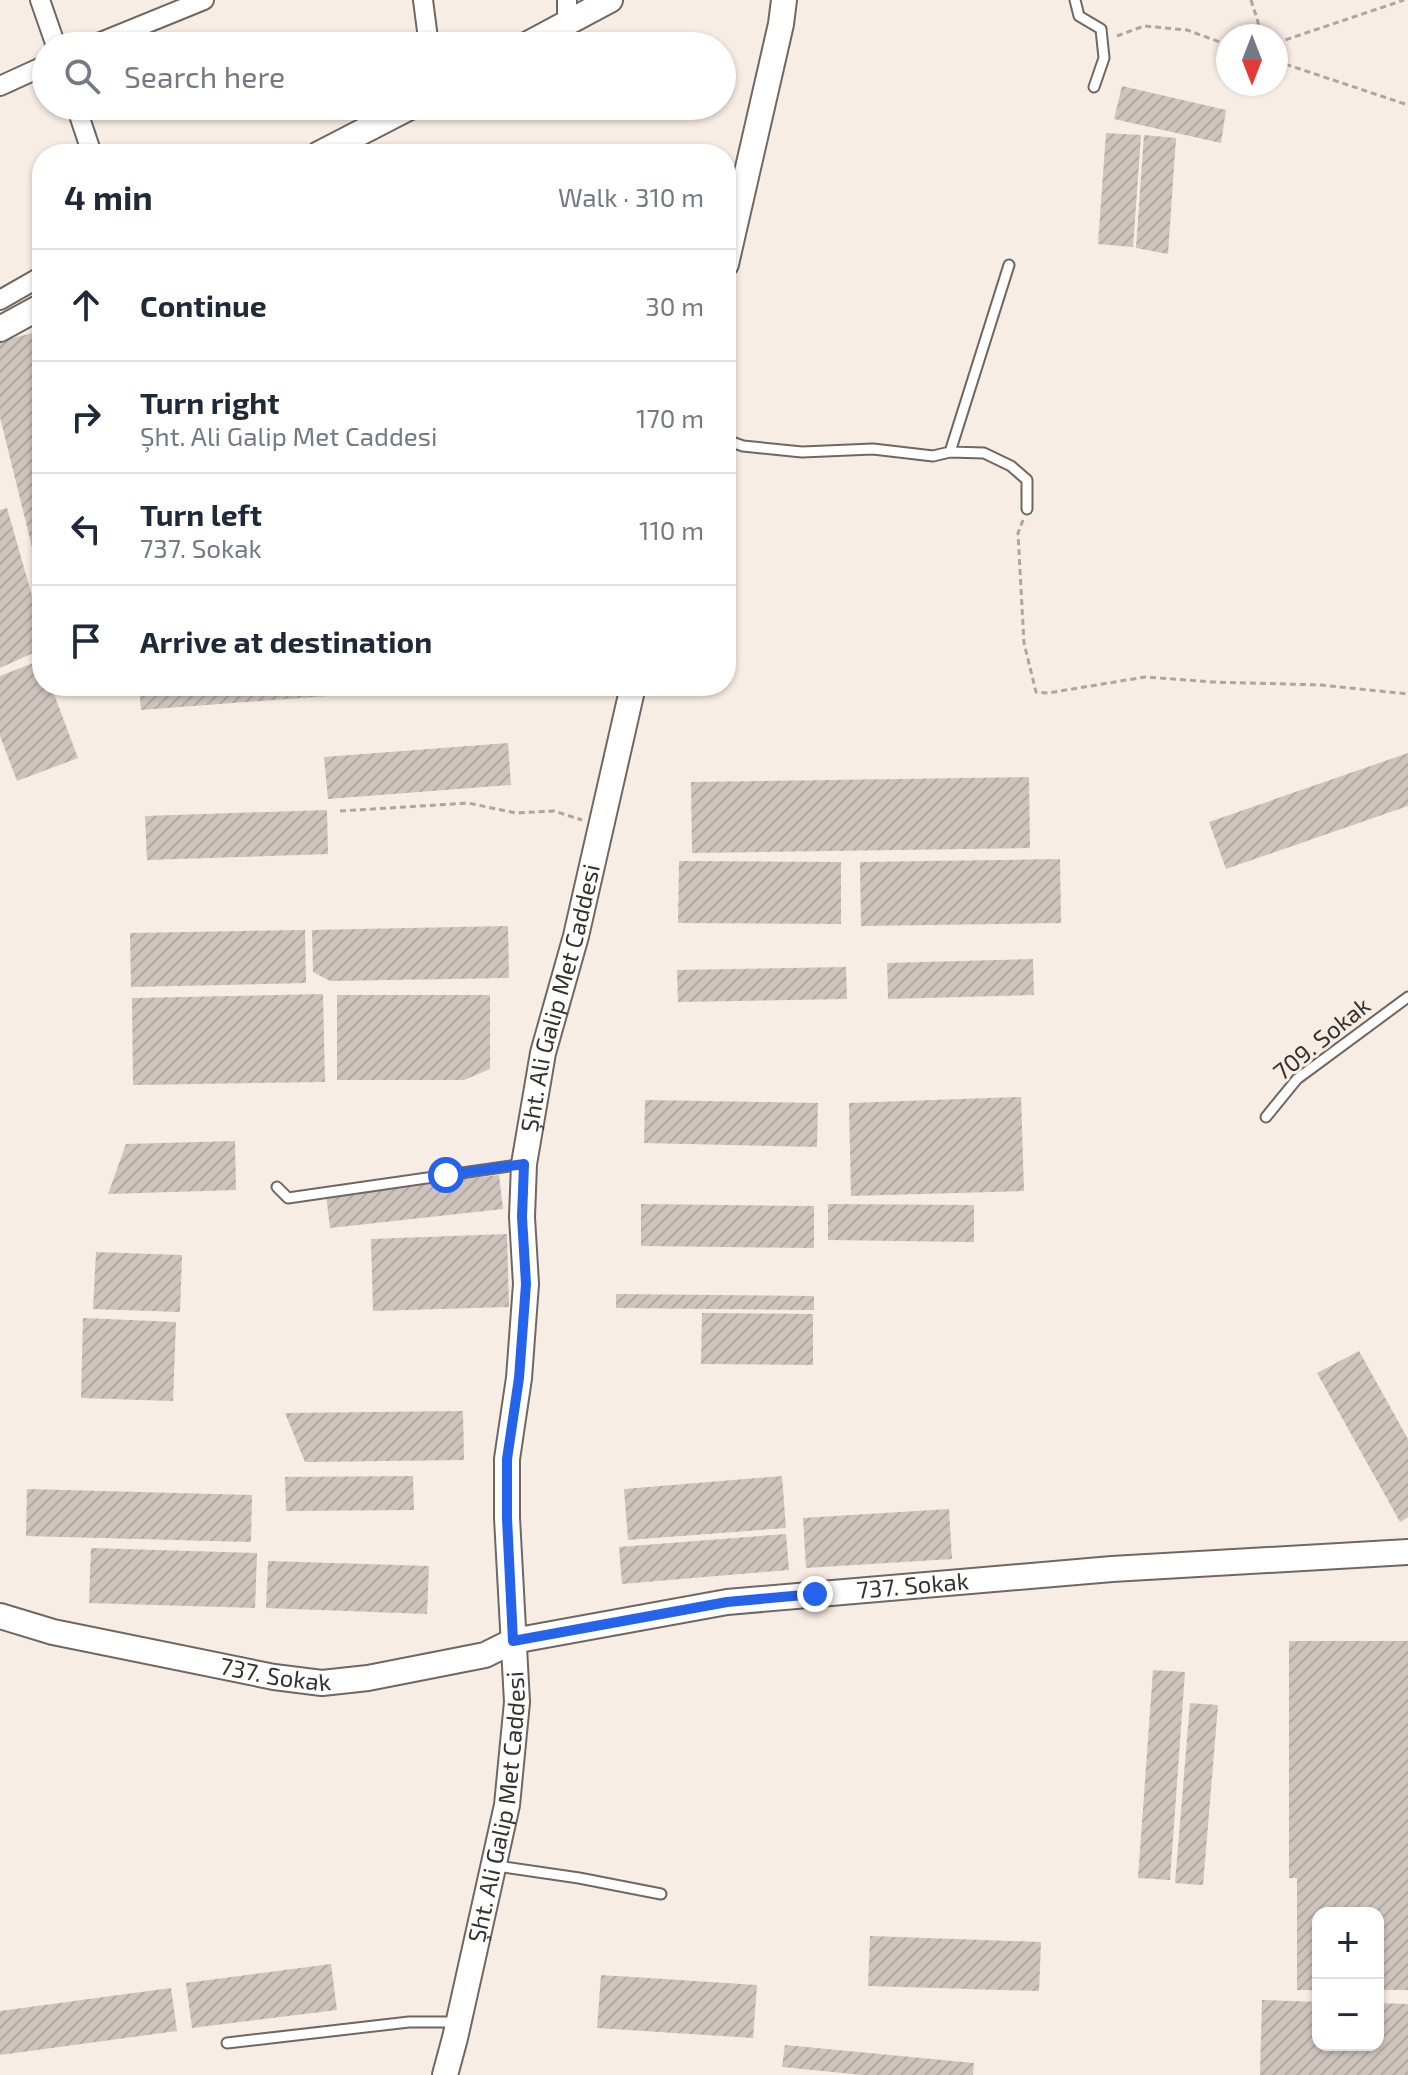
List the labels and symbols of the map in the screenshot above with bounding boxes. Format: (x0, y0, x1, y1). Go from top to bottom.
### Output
north arrow (1216, 24, 1288, 96)
street label: Şht. Ali Galip Met Caddesi (514, 861, 605, 1134)
street label: 709. Sokak (1267, 990, 1375, 1086)
route start (428, 1157, 464, 1193)
street label: 737. Sokak (855, 1565, 970, 1604)
route end (797, 1576, 833, 1612)
street label: 737. Sokak (217, 1650, 332, 1696)
street label: Şht. Ali Galip Met Caddesi (461, 1670, 530, 1945)

